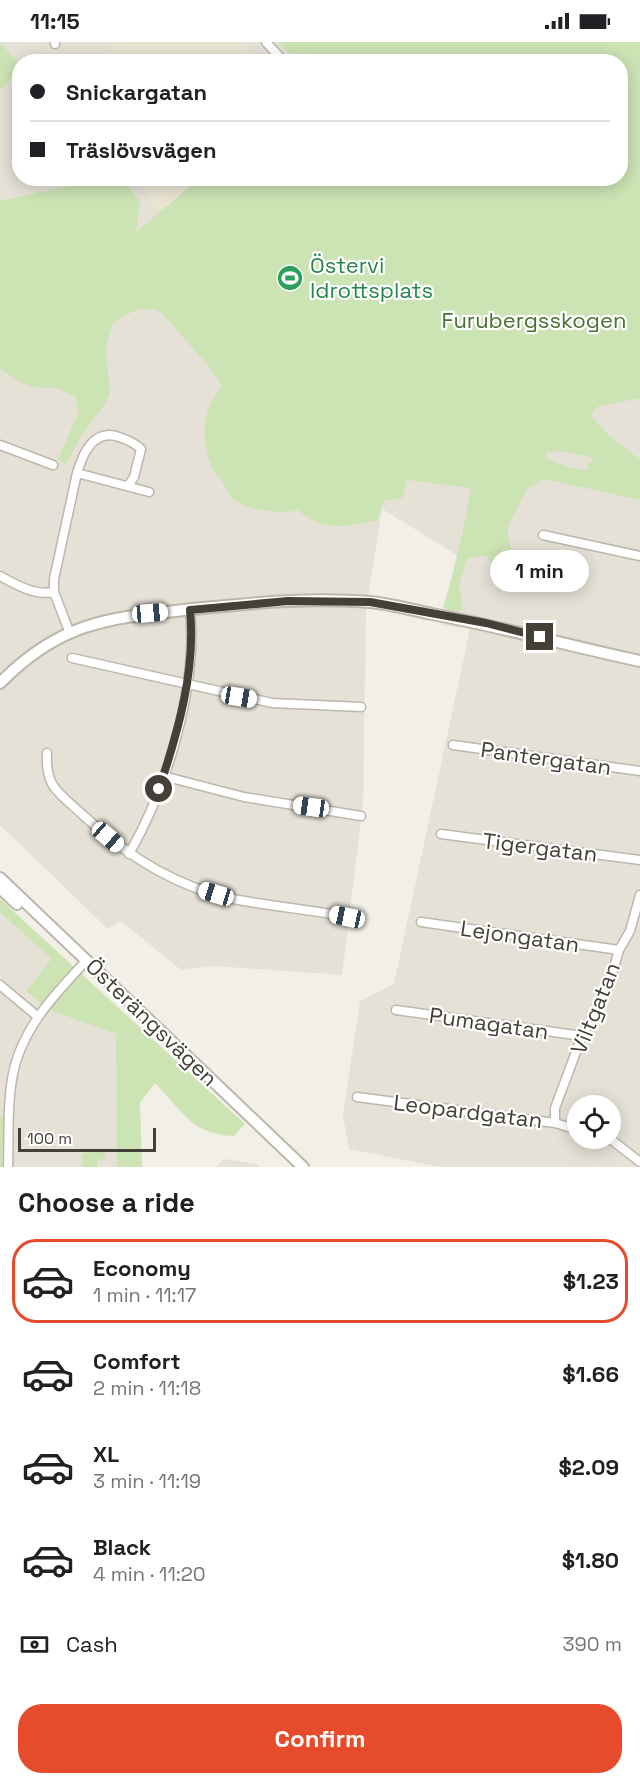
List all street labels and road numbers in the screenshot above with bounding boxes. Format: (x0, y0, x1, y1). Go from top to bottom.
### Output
street label: Pantergatan (479, 735, 613, 781)
street label: Tigergatan (481, 826, 599, 868)
street label: Lejongatan (459, 914, 581, 958)
street label: Österängsvägen (80, 952, 224, 1092)
street label: Viltgatan (564, 958, 626, 1058)
street label: Pumagatan (428, 1001, 550, 1045)
street label: Leopardgatan (392, 1088, 544, 1134)

